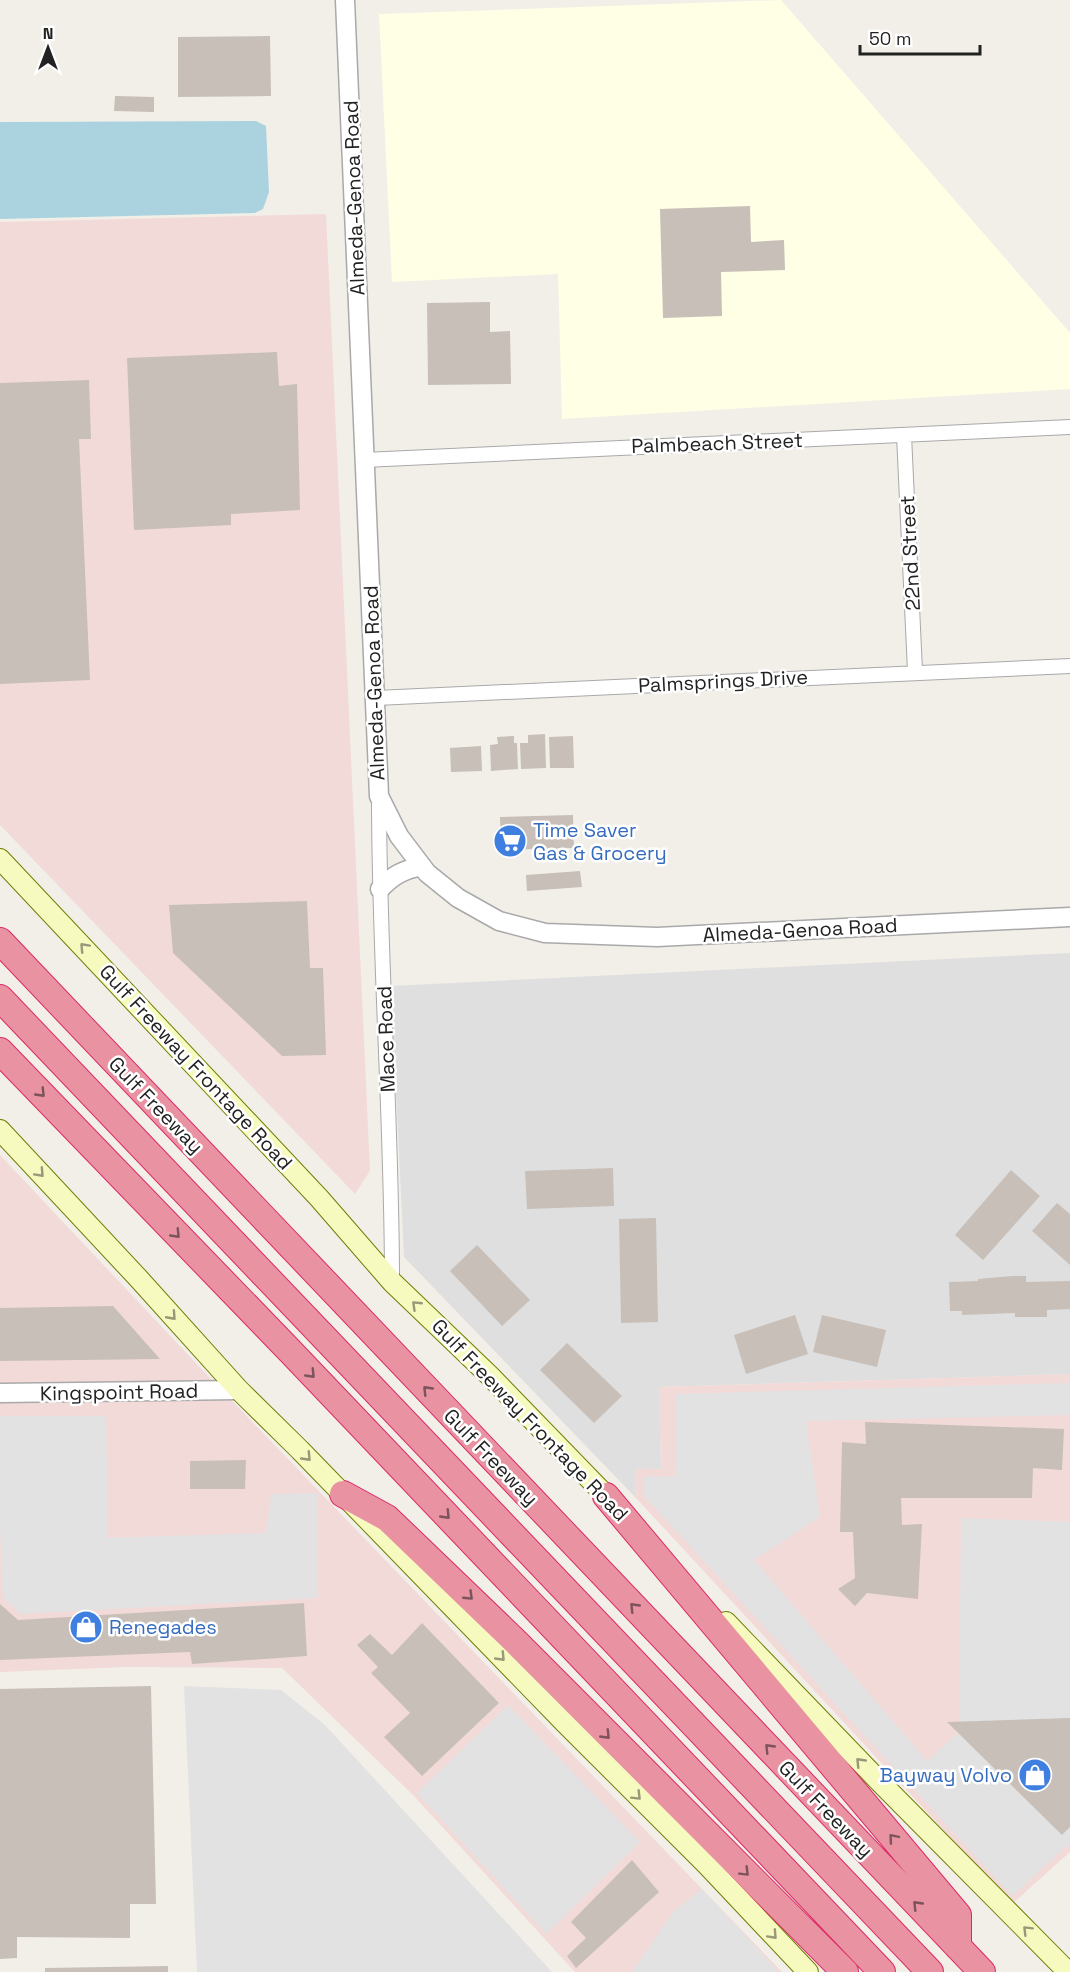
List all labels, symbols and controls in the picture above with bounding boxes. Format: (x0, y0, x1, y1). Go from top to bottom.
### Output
north arrow (18, 18, 78, 78)
scale bar (860, 18, 980, 56)
text: N (43, 23, 53, 44)
text: 50 m (869, 27, 911, 50)
street label: Almeda-Genoa Road (338, 100, 370, 296)
street label: Palmbeach Street (631, 427, 803, 459)
street label: 22nd Street (894, 495, 926, 611)
street label: Almeda-Genoa Road (358, 585, 390, 781)
street label: Palmsprings Drive (637, 664, 809, 698)
place label: Time Saver Gas & Grocery (533, 817, 667, 866)
supermarket icon: Time Saver Gas & Grocery (492, 823, 528, 859)
street label: Almeda-Genoa Road (702, 912, 898, 948)
one-way arrow (80, 944, 91, 955)
street label: Gulf Freeway Frontage Road (95, 959, 297, 1175)
street label: Mace Road (371, 985, 401, 1093)
street label: Gulf Freeway (104, 1052, 208, 1158)
one-way arrow (33, 1086, 44, 1097)
one-way arrow (33, 1166, 44, 1177)
one-way arrow (169, 1227, 180, 1237)
one-way arrow (413, 1302, 424, 1313)
one-way arrow (165, 1309, 176, 1320)
street label: Gulf Freeway Frontage Road (427, 1314, 633, 1526)
one-way arrow (304, 1367, 315, 1378)
street label: Kingspoint Road (40, 1378, 198, 1406)
one-way arrow (423, 1386, 434, 1396)
street label: Gulf Freeway (439, 1404, 543, 1510)
one-way arrow (300, 1451, 311, 1461)
one-way arrow (439, 1508, 450, 1519)
one-way arrow (461, 1589, 472, 1600)
one-way arrow (630, 1603, 641, 1614)
shop icon: Renegades (68, 1609, 104, 1645)
place label: Renegades (109, 1614, 217, 1640)
one-way arrow (494, 1650, 505, 1660)
one-way arrow (599, 1727, 610, 1738)
one-way arrow (765, 1745, 776, 1756)
street label: Gulf Freeway (773, 1755, 879, 1863)
shop icon: Bayway Volvo (1017, 1757, 1053, 1793)
one-way arrow (857, 1758, 868, 1769)
place label: Bayway Volvo (879, 1762, 1012, 1788)
one-way arrow (631, 1789, 641, 1800)
one-way arrow (890, 1834, 901, 1845)
one-way arrow (737, 1865, 748, 1876)
one-way arrow (914, 1901, 925, 1912)
one-way arrow (1024, 1927, 1035, 1938)
one-way arrow (766, 1928, 777, 1939)

